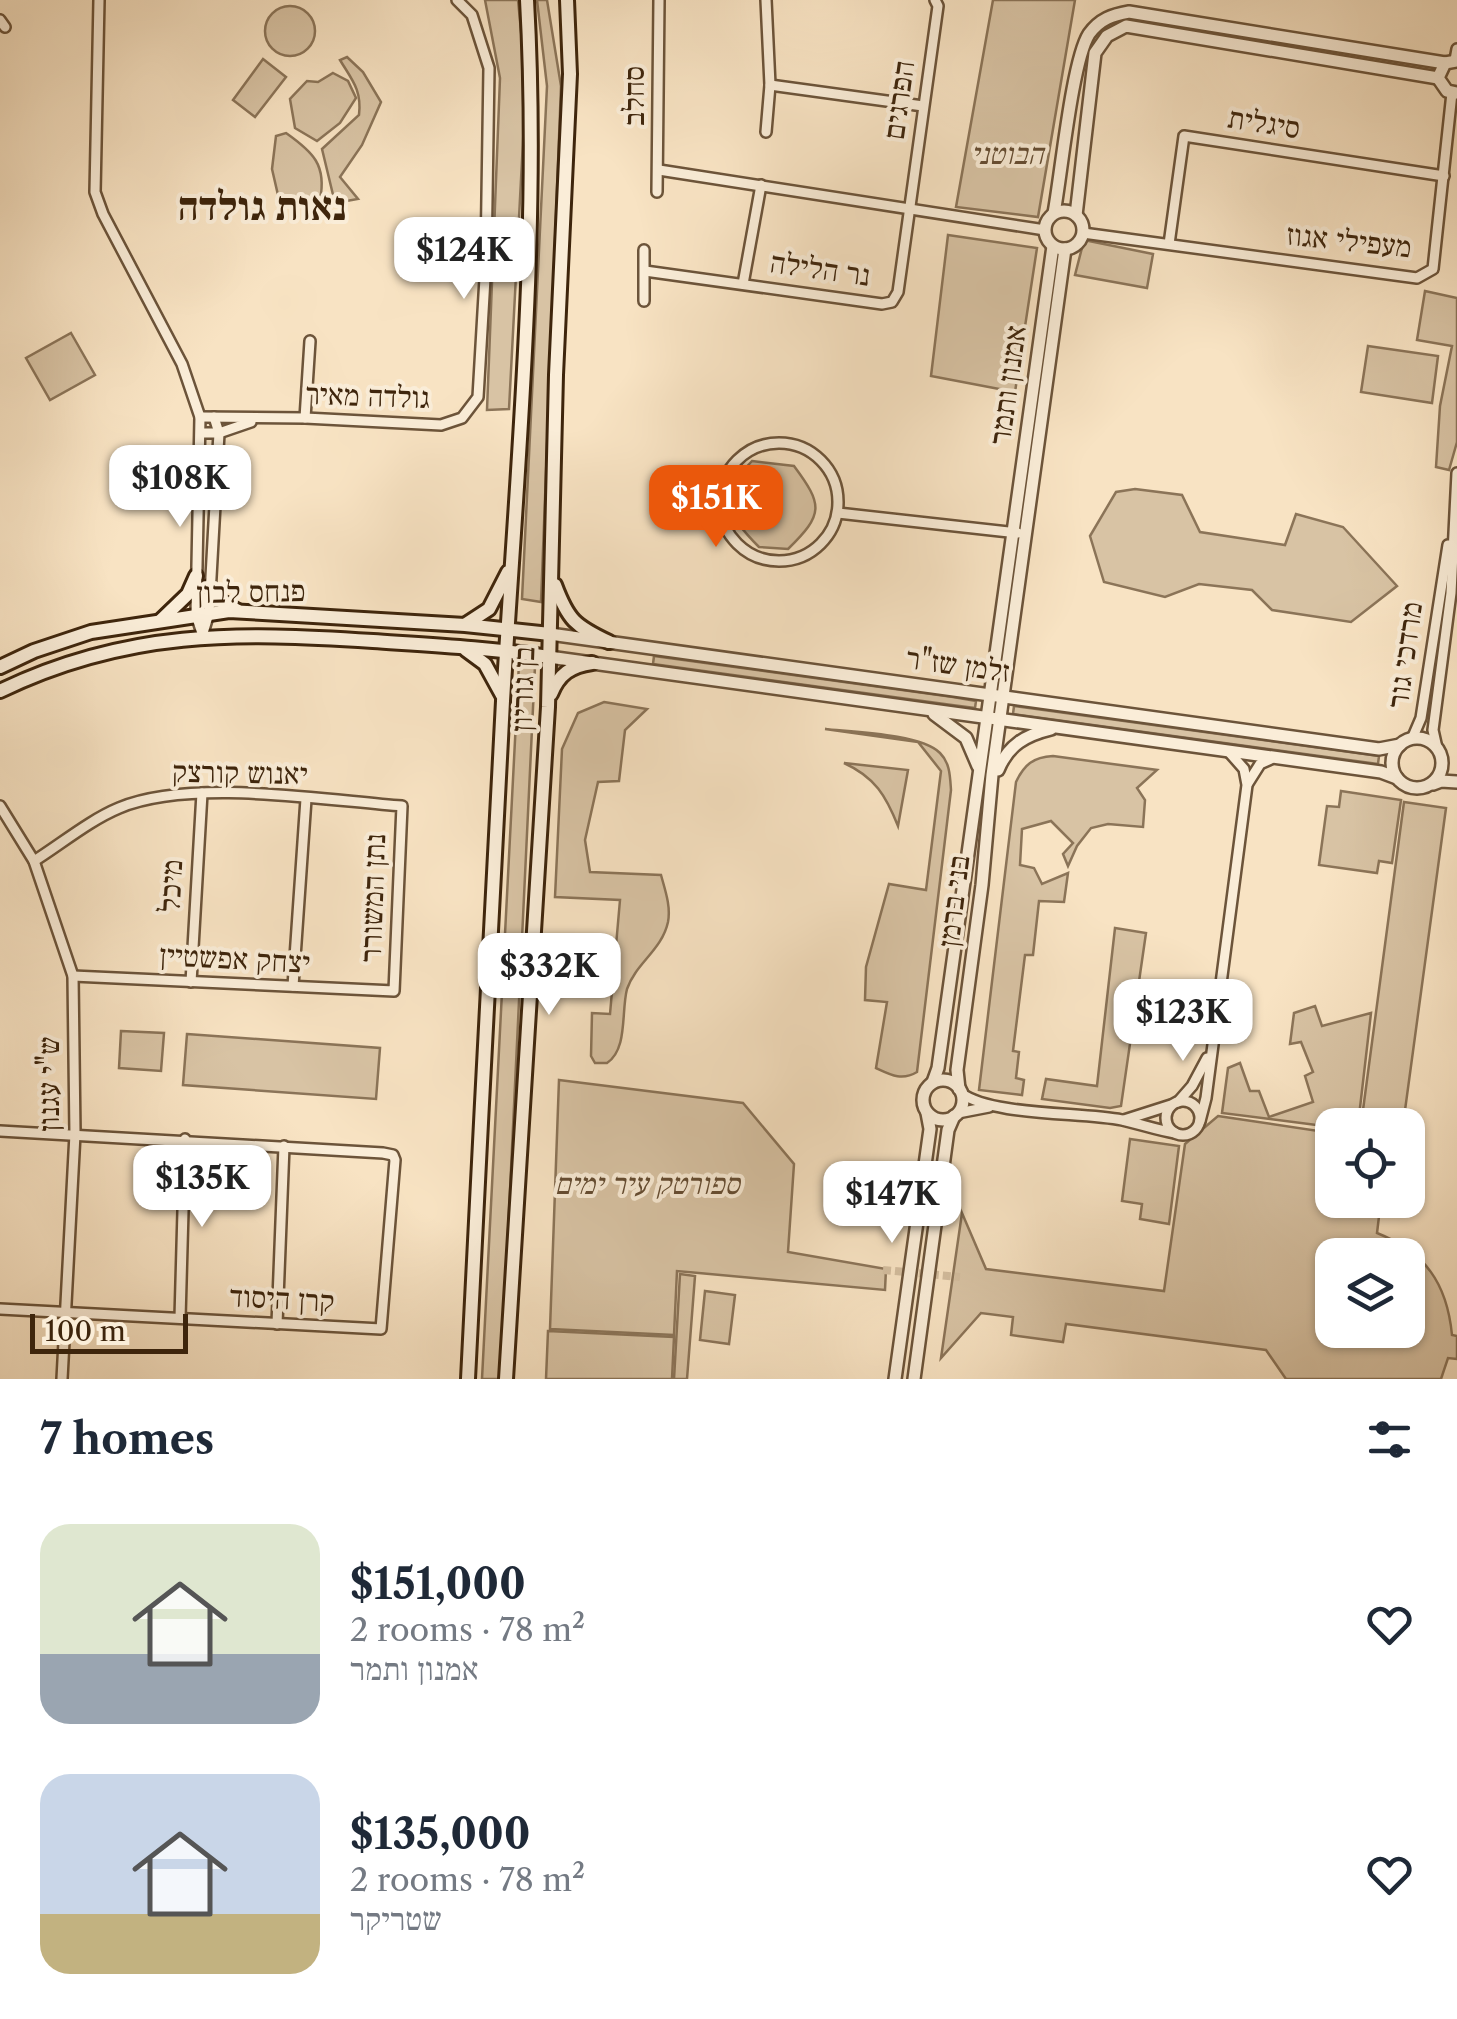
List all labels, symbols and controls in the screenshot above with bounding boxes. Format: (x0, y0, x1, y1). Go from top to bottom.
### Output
street label: הפרגים (875, 58, 922, 142)
street label: סחלב (615, 66, 652, 126)
street label: סיגלית (1225, 99, 1303, 146)
park label: הבוטני (971, 135, 1046, 172)
district label: נאות גולדה (178, 181, 346, 230)
street label: מעפילי אגוז (1285, 216, 1414, 265)
pin: $124K (394, 217, 534, 302)
text: $124K (416, 230, 512, 269)
street label: נר הלילה (768, 243, 873, 294)
street label: אמנון ותמר (981, 323, 1034, 447)
street label: גולדה מאיר (305, 375, 431, 416)
pin: $108K (110, 445, 250, 530)
text: $108K (131, 458, 229, 497)
pin: $151K (646, 465, 786, 550)
text: $151K (671, 478, 761, 517)
street label: פנחס לבון (196, 572, 306, 611)
street label: מרדכי גור (1379, 599, 1430, 711)
street label: זלמן שז"ר (904, 639, 1012, 690)
street label: בן גוריון (503, 646, 542, 732)
street label: יאנוש קורצק (172, 753, 308, 792)
street label: נתן המשורר (352, 833, 393, 963)
street label: בני ברמן (930, 853, 977, 949)
street label: מיכל (151, 858, 190, 913)
pin: $332K (479, 933, 619, 1018)
street label: יצחק אפשטיין (159, 936, 311, 981)
text: $332K (500, 946, 598, 985)
pin: $123K (1113, 979, 1253, 1064)
text: $123K (1136, 992, 1230, 1031)
street label: ש"י עגנון (30, 1036, 67, 1132)
map controls (1315, 1108, 1425, 1348)
button: locate (1315, 1108, 1425, 1218)
pin: $135K (132, 1145, 272, 1230)
text: $135K (155, 1158, 249, 1197)
pin: $147K (822, 1161, 962, 1246)
park label: ספורטק עיר ימים (554, 1165, 741, 1202)
text: $147K (845, 1174, 939, 1213)
button: layers (1315, 1238, 1425, 1348)
street label: קרן היסוד (228, 1277, 336, 1320)
scale bar (30, 1309, 188, 1354)
text: 100 m (45, 1314, 126, 1348)
icon: filters (1362, 1412, 1417, 1467)
text: 7 homes (40, 1413, 214, 1465)
text: $151,000 (350, 1558, 526, 1610)
icon: home (120, 1564, 240, 1684)
icon: heart (1362, 1597, 1417, 1652)
text: 2 rooms · 78 m² (350, 1610, 585, 1649)
text: אמנון ותמר (350, 1649, 479, 1688)
text: $135,000 (350, 1808, 531, 1860)
icon: home (120, 1814, 240, 1934)
icon: heart (1362, 1847, 1417, 1902)
text: 2 rooms · 78 m² (350, 1860, 585, 1899)
text: שטריקר (350, 1899, 442, 1938)

